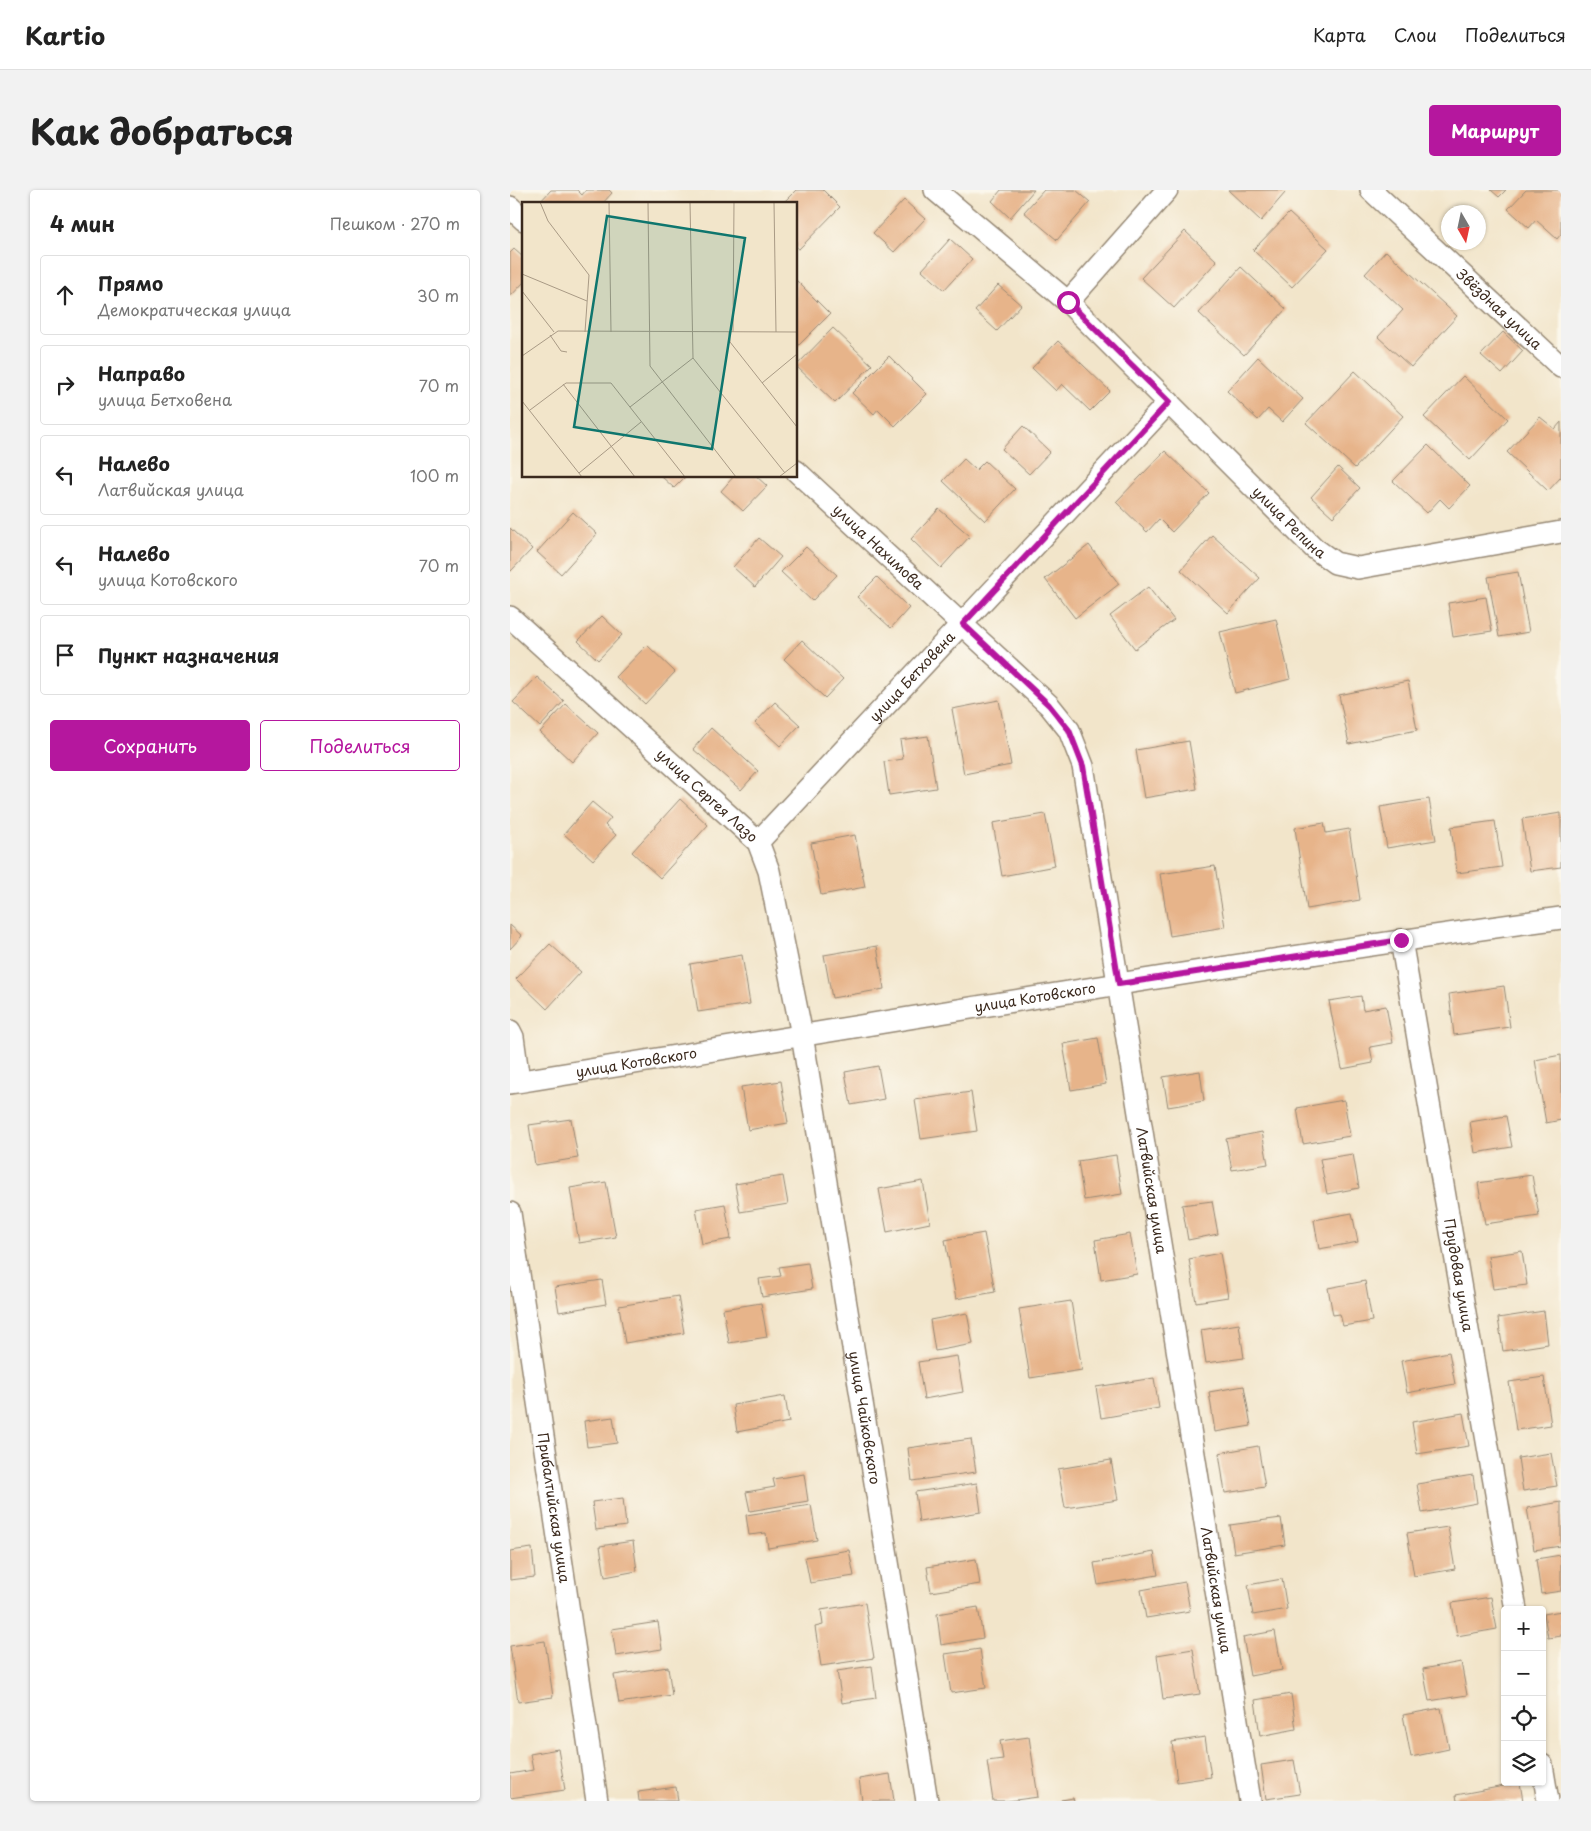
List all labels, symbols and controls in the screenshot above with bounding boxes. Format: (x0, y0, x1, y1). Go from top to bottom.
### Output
text: Kartio (25, 17, 105, 53)
text: Карта (1313, 21, 1366, 48)
text: Слои (1394, 21, 1437, 48)
text: Поделиться (1465, 21, 1566, 48)
text: Как добраться (30, 104, 294, 157)
button: Маршрут (1429, 105, 1561, 156)
inset map (522, 202, 798, 478)
north arrow (1441, 205, 1486, 250)
text: 4 мин (50, 207, 115, 239)
text: Пешком · 270 m (330, 211, 460, 235)
street label: Звёздная улица (1452, 264, 1547, 354)
text: Прямо (98, 269, 163, 297)
icon: ahead (51, 281, 79, 309)
text: 30 m (417, 283, 459, 307)
route start (1057, 291, 1080, 314)
text: Демократическая улица (98, 297, 291, 321)
text: Направо (98, 359, 185, 387)
icon: right (51, 371, 79, 399)
text: 70 m (419, 373, 459, 397)
text: улица Бетховена (98, 387, 232, 411)
text: Налево (98, 449, 170, 477)
icon: left (51, 461, 79, 489)
text: 100 m (410, 463, 459, 487)
text: Латвийская улица (98, 477, 244, 501)
street label: улица Репина (1248, 481, 1330, 563)
street label: улица Нахимова (828, 499, 929, 594)
text: Налево (98, 539, 170, 567)
icon: left (51, 551, 79, 579)
text: 70 m (419, 553, 459, 577)
text: улица Котовского (98, 567, 238, 591)
street label: улица Бетховена (864, 626, 960, 727)
icon: arrive (51, 641, 79, 669)
text: Пункт назначения (98, 641, 279, 669)
button: Сохранить (50, 720, 250, 771)
button: Поделиться (260, 720, 460, 771)
street label: улица Сергея Лазо (652, 744, 763, 847)
route end (1390, 929, 1413, 952)
street label: улица Котовского (973, 977, 1097, 1017)
street label: улица Котовского (574, 1042, 698, 1082)
street label: Латвийская улица (1131, 1125, 1173, 1255)
street label: Прудовая улица (1439, 1217, 1479, 1333)
street label: улица Чайковского (844, 1349, 886, 1486)
street label: Прибалтийская улица (533, 1431, 576, 1584)
street label: Латвийская улица (1196, 1525, 1237, 1655)
map controls (1501, 1606, 1546, 1786)
button: + (1501, 1606, 1546, 1651)
button: − (1501, 1651, 1546, 1696)
button: locate (1501, 1696, 1546, 1741)
button: layers (1501, 1741, 1546, 1786)

